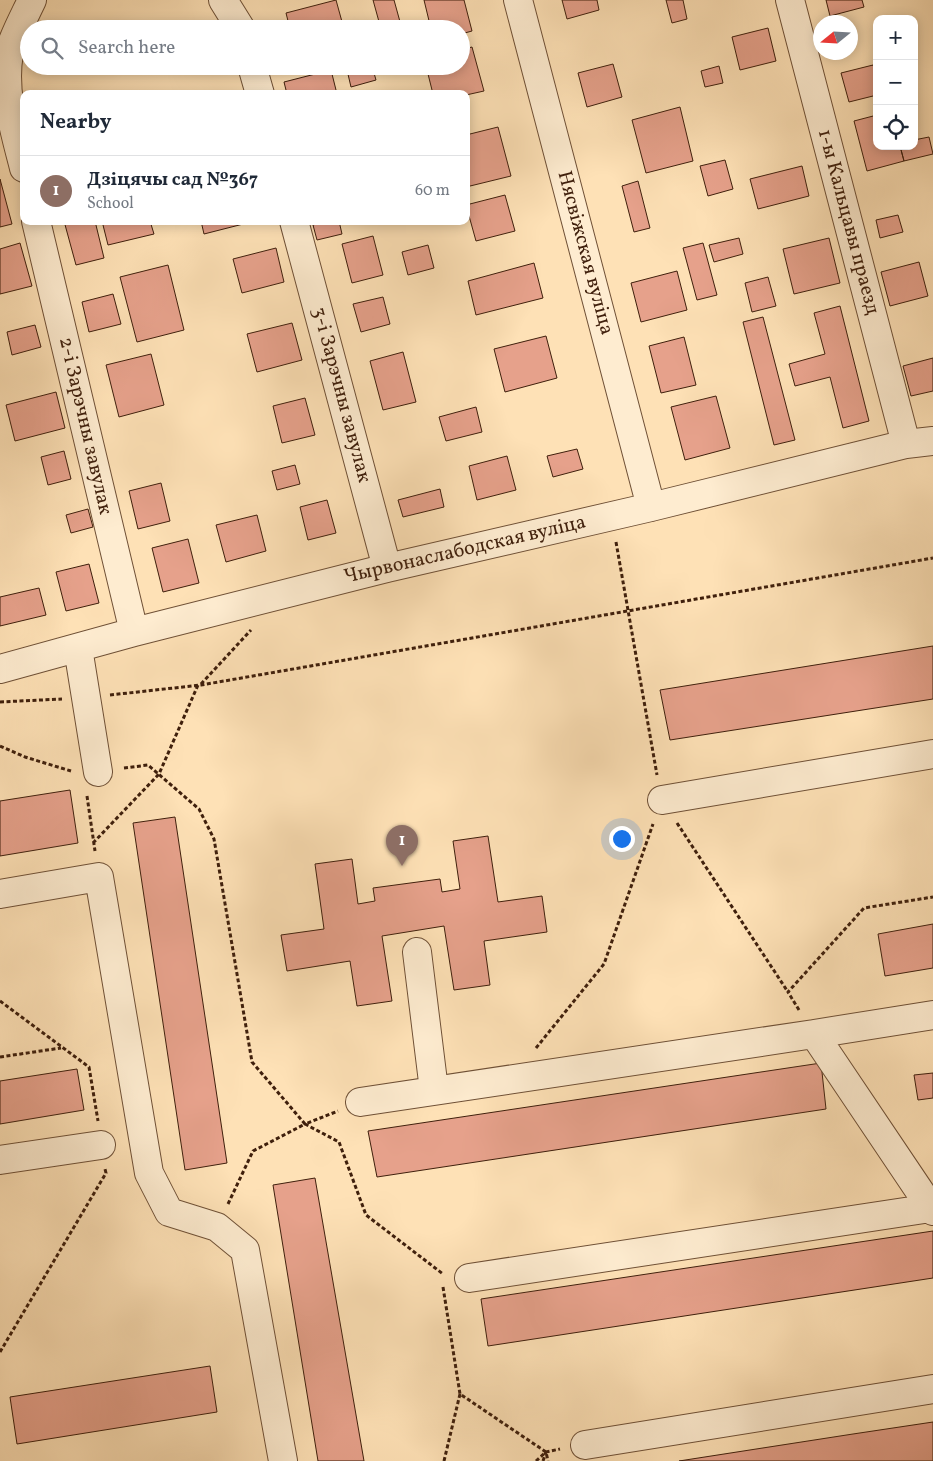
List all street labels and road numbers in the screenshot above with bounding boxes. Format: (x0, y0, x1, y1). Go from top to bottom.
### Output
street label: 1-ы Кальцавы праезд (810, 126, 886, 318)
street label: Нясвіжская вуліца (550, 168, 620, 338)
street label: 3-і Зарэчны завулак (304, 304, 378, 486)
street label: 2-і Зарэчны завулак (51, 335, 119, 518)
street label: Чырвонаслабодская вуліца (341, 508, 589, 591)

